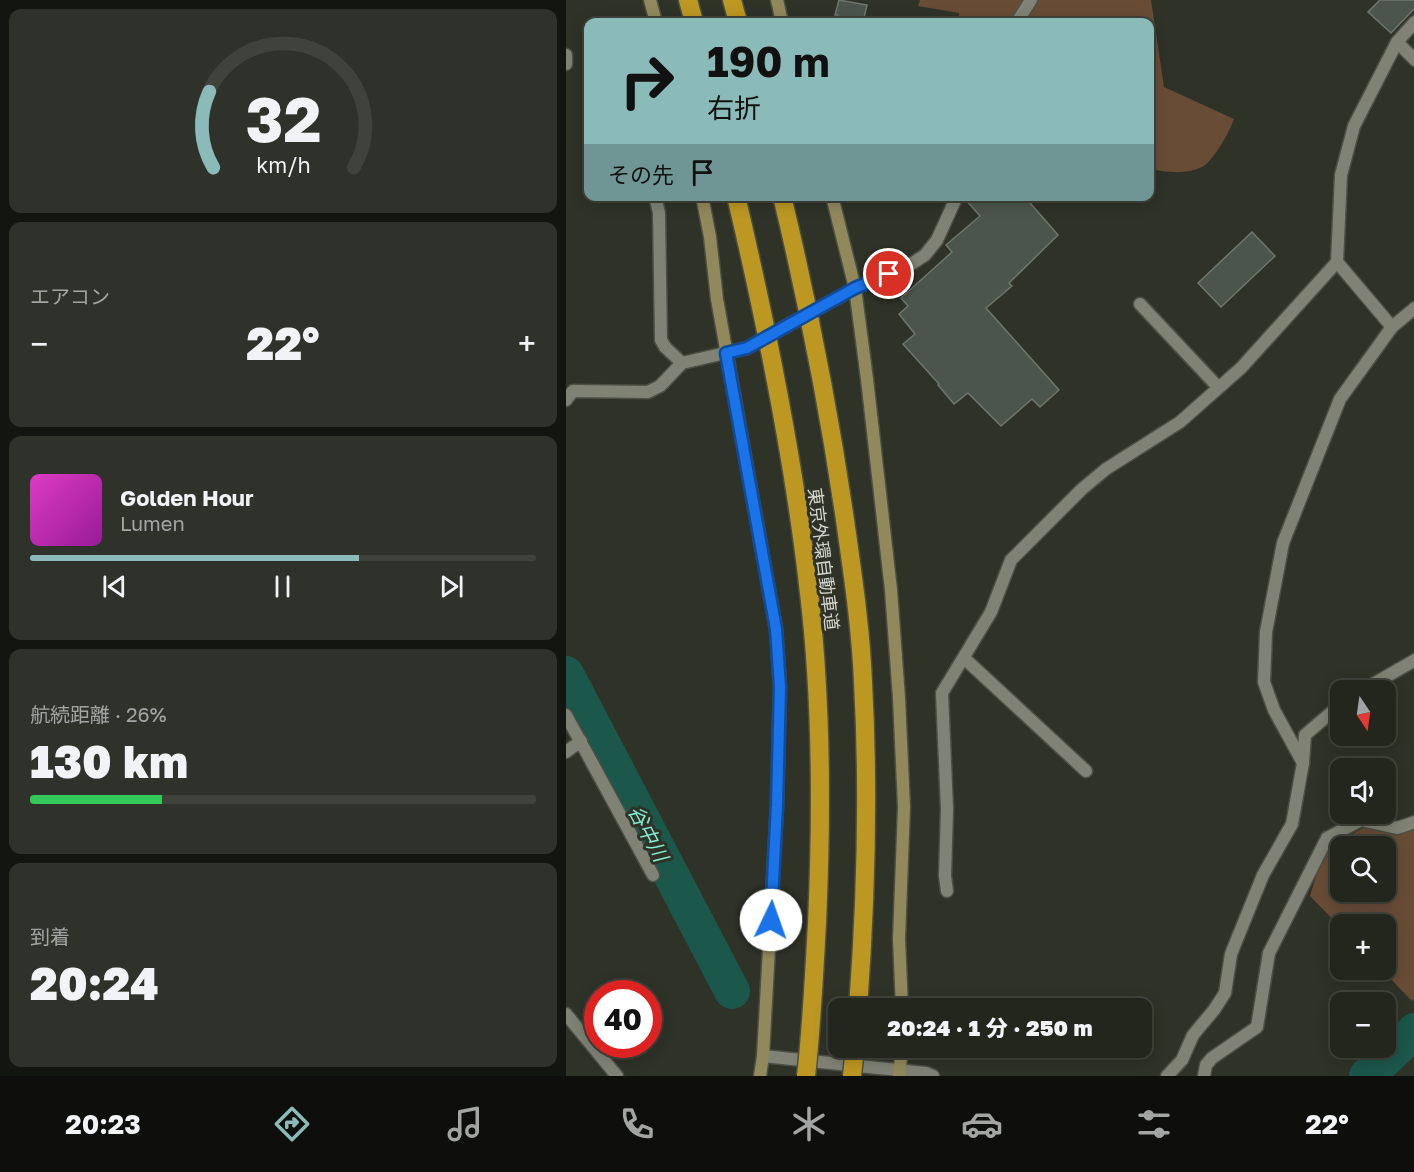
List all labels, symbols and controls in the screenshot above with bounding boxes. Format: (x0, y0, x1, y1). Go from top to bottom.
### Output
text: 190 m (707, 36, 830, 86)
icon: right (608, 42, 686, 120)
text: 32 (245, 81, 321, 156)
text: 右折 (707, 92, 761, 124)
text: km/h (256, 153, 310, 179)
icon: arrive (686, 156, 719, 189)
text: その先 (608, 161, 674, 188)
pin (863, 248, 914, 299)
icon: arrive (872, 257, 905, 290)
text: エアコン (30, 284, 110, 308)
text: 22° (246, 316, 320, 370)
text: − (30, 324, 48, 363)
text: + (518, 324, 536, 363)
text: Golden Hour (120, 484, 254, 511)
street label: 東京外環自動車道 (804, 486, 844, 632)
text: Lumen (120, 511, 185, 535)
icon: previous (98, 570, 131, 603)
icon: pause (266, 570, 299, 603)
icon: next (435, 570, 468, 603)
north arrow (1330, 680, 1396, 746)
map controls (1330, 680, 1396, 1058)
text: 航続距離 · 26% (30, 702, 167, 726)
text: 130 km (30, 734, 188, 788)
button: sound (1330, 758, 1396, 824)
water label: 谷中川 (624, 801, 675, 867)
button: search (1330, 836, 1396, 902)
position arrow (739, 888, 803, 952)
button: + (1330, 914, 1396, 980)
text: 到着 (30, 924, 70, 948)
text: 20:24 (30, 956, 159, 1010)
speed limit sign: 40 (584, 980, 662, 1058)
button: − (1330, 992, 1396, 1058)
text: 20:24 · 1 分 · 250 m (887, 1014, 1093, 1041)
icon: directions (271, 1103, 313, 1145)
icon: music (444, 1103, 486, 1145)
icon: phone (616, 1103, 658, 1145)
icon: climate (788, 1103, 830, 1145)
icon: car (961, 1103, 1003, 1145)
icon: filters (1133, 1103, 1175, 1145)
text: 20:23 (65, 1108, 141, 1140)
text: 22° (1305, 1108, 1349, 1140)

